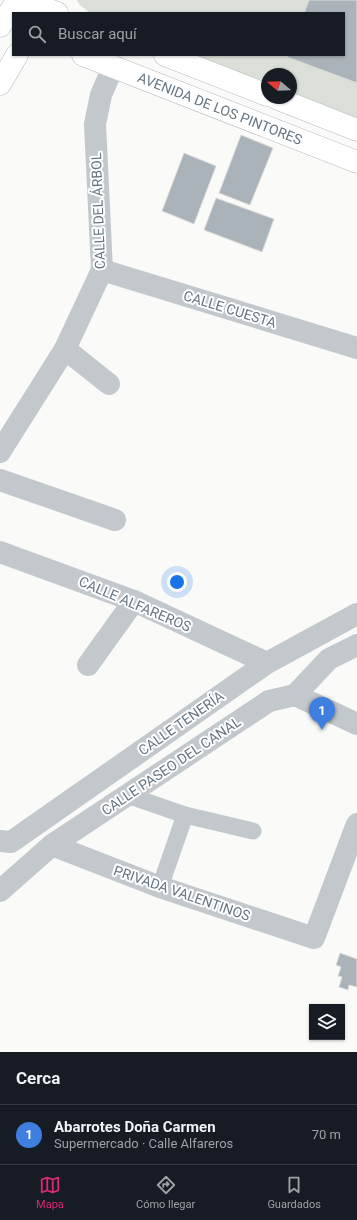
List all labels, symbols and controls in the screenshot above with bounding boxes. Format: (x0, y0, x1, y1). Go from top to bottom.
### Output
search box (12, 12, 345, 56)
icon: search (26, 23, 48, 45)
text: Buscar aquí (58, 25, 137, 43)
north arrow (261, 68, 297, 104)
street label: AVENIDA DE LOS PINTORES (135, 69, 304, 148)
street label: CALLE DEL ÁRBOL (87, 152, 108, 270)
street label: CALLE CUESTA (182, 287, 278, 331)
your location (167, 572, 187, 592)
street label: CALLE ALFAREROS (77, 573, 193, 635)
street label: CALLE TENERÍA (135, 687, 227, 758)
pin: 1 (309, 697, 335, 730)
street label: CALLE PASEO DEL CANAL (98, 713, 244, 819)
street label: PRIVADA VALENTINOS (112, 862, 252, 924)
map controls (309, 1004, 345, 1040)
button: layers (309, 1004, 345, 1040)
text: Cerca (16, 1068, 60, 1088)
text: Abarrotes Doña Carmen (54, 1118, 216, 1136)
text: 1 (25, 1127, 33, 1142)
text: 70 m (312, 1127, 341, 1142)
text: Supermercado · Calle Alfareros (54, 1136, 233, 1151)
tab: Mapa (36, 1174, 64, 1211)
tab: Cómo llegar (136, 1174, 195, 1211)
tab: Guardados (267, 1174, 321, 1211)

